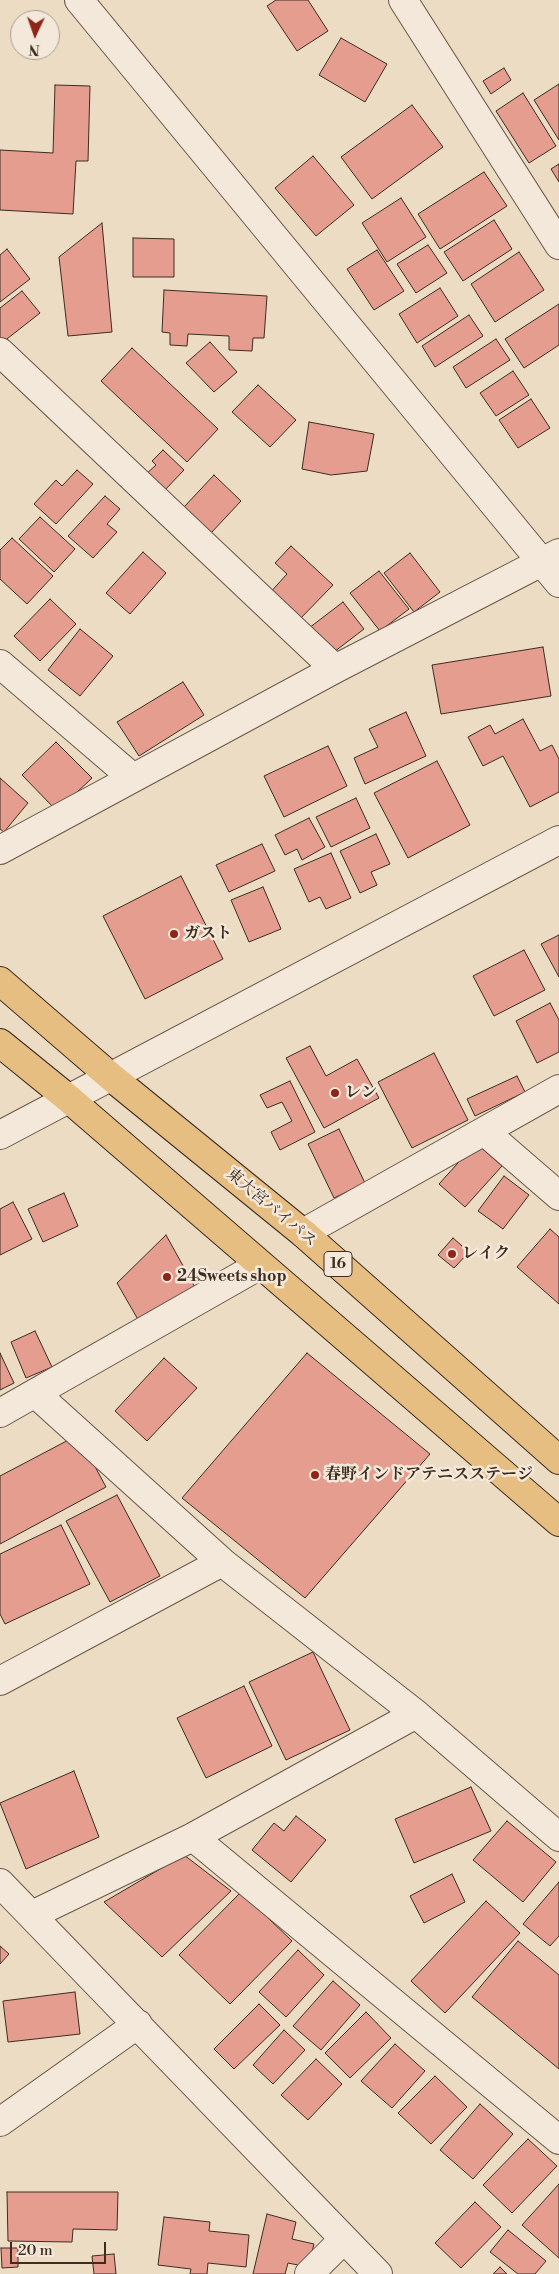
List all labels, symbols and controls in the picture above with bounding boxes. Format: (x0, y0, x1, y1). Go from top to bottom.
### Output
north arrow (10, 10, 60, 60)
text: N (28, 40, 40, 58)
place label: ガスト (184, 924, 232, 944)
marker: ガスト (168, 928, 180, 940)
place label: レン (345, 1083, 377, 1103)
marker: レン (329, 1087, 341, 1099)
street label: 東大宮バイパス (222, 1165, 320, 1251)
place label: レイク (462, 1244, 510, 1264)
marker: レイク (446, 1248, 458, 1260)
road number: 16 (324, 1252, 352, 1276)
place label: 24Sweets shop (177, 1267, 287, 1287)
marker: 24Sweets shop (161, 1271, 173, 1283)
place label: 春野インドアテニスステージ (325, 1465, 533, 1485)
marker: 春野インドアテニスステージ (309, 1469, 321, 1481)
scale bar (12, 2232, 109, 2264)
text: 20 m (18, 2241, 53, 2260)

